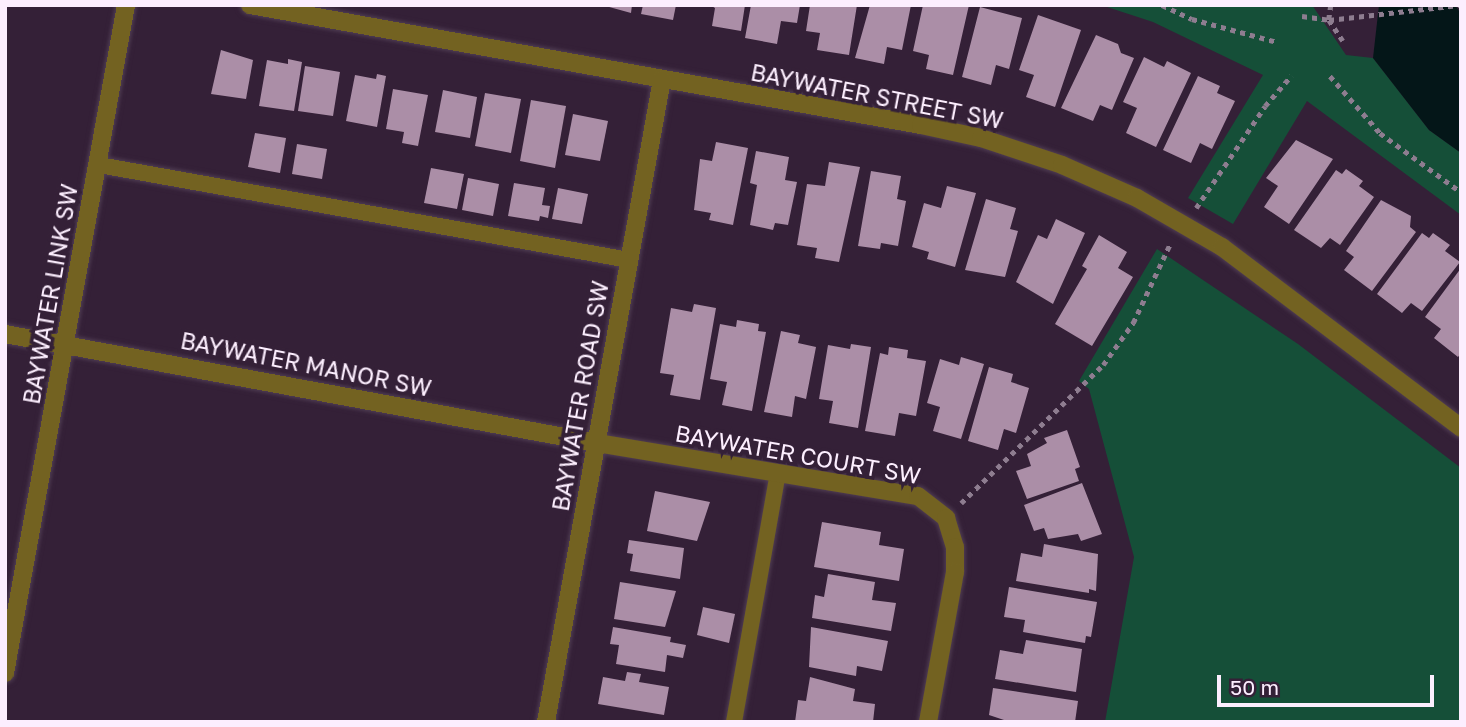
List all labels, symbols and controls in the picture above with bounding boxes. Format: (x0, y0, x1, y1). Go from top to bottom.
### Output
street label: BAYWATER STREET SW (748, 58, 1006, 134)
street label: BAYWATER LINK SW (17, 182, 83, 406)
street label: BAYWATER ROAD SW (546, 279, 614, 513)
street label: BAYWATER MANOR SW (178, 326, 434, 402)
street label: BAYWATER COURT SW (673, 419, 923, 489)
scale bar (1221, 660, 1438, 704)
text: 50 m (1230, 674, 1279, 700)

